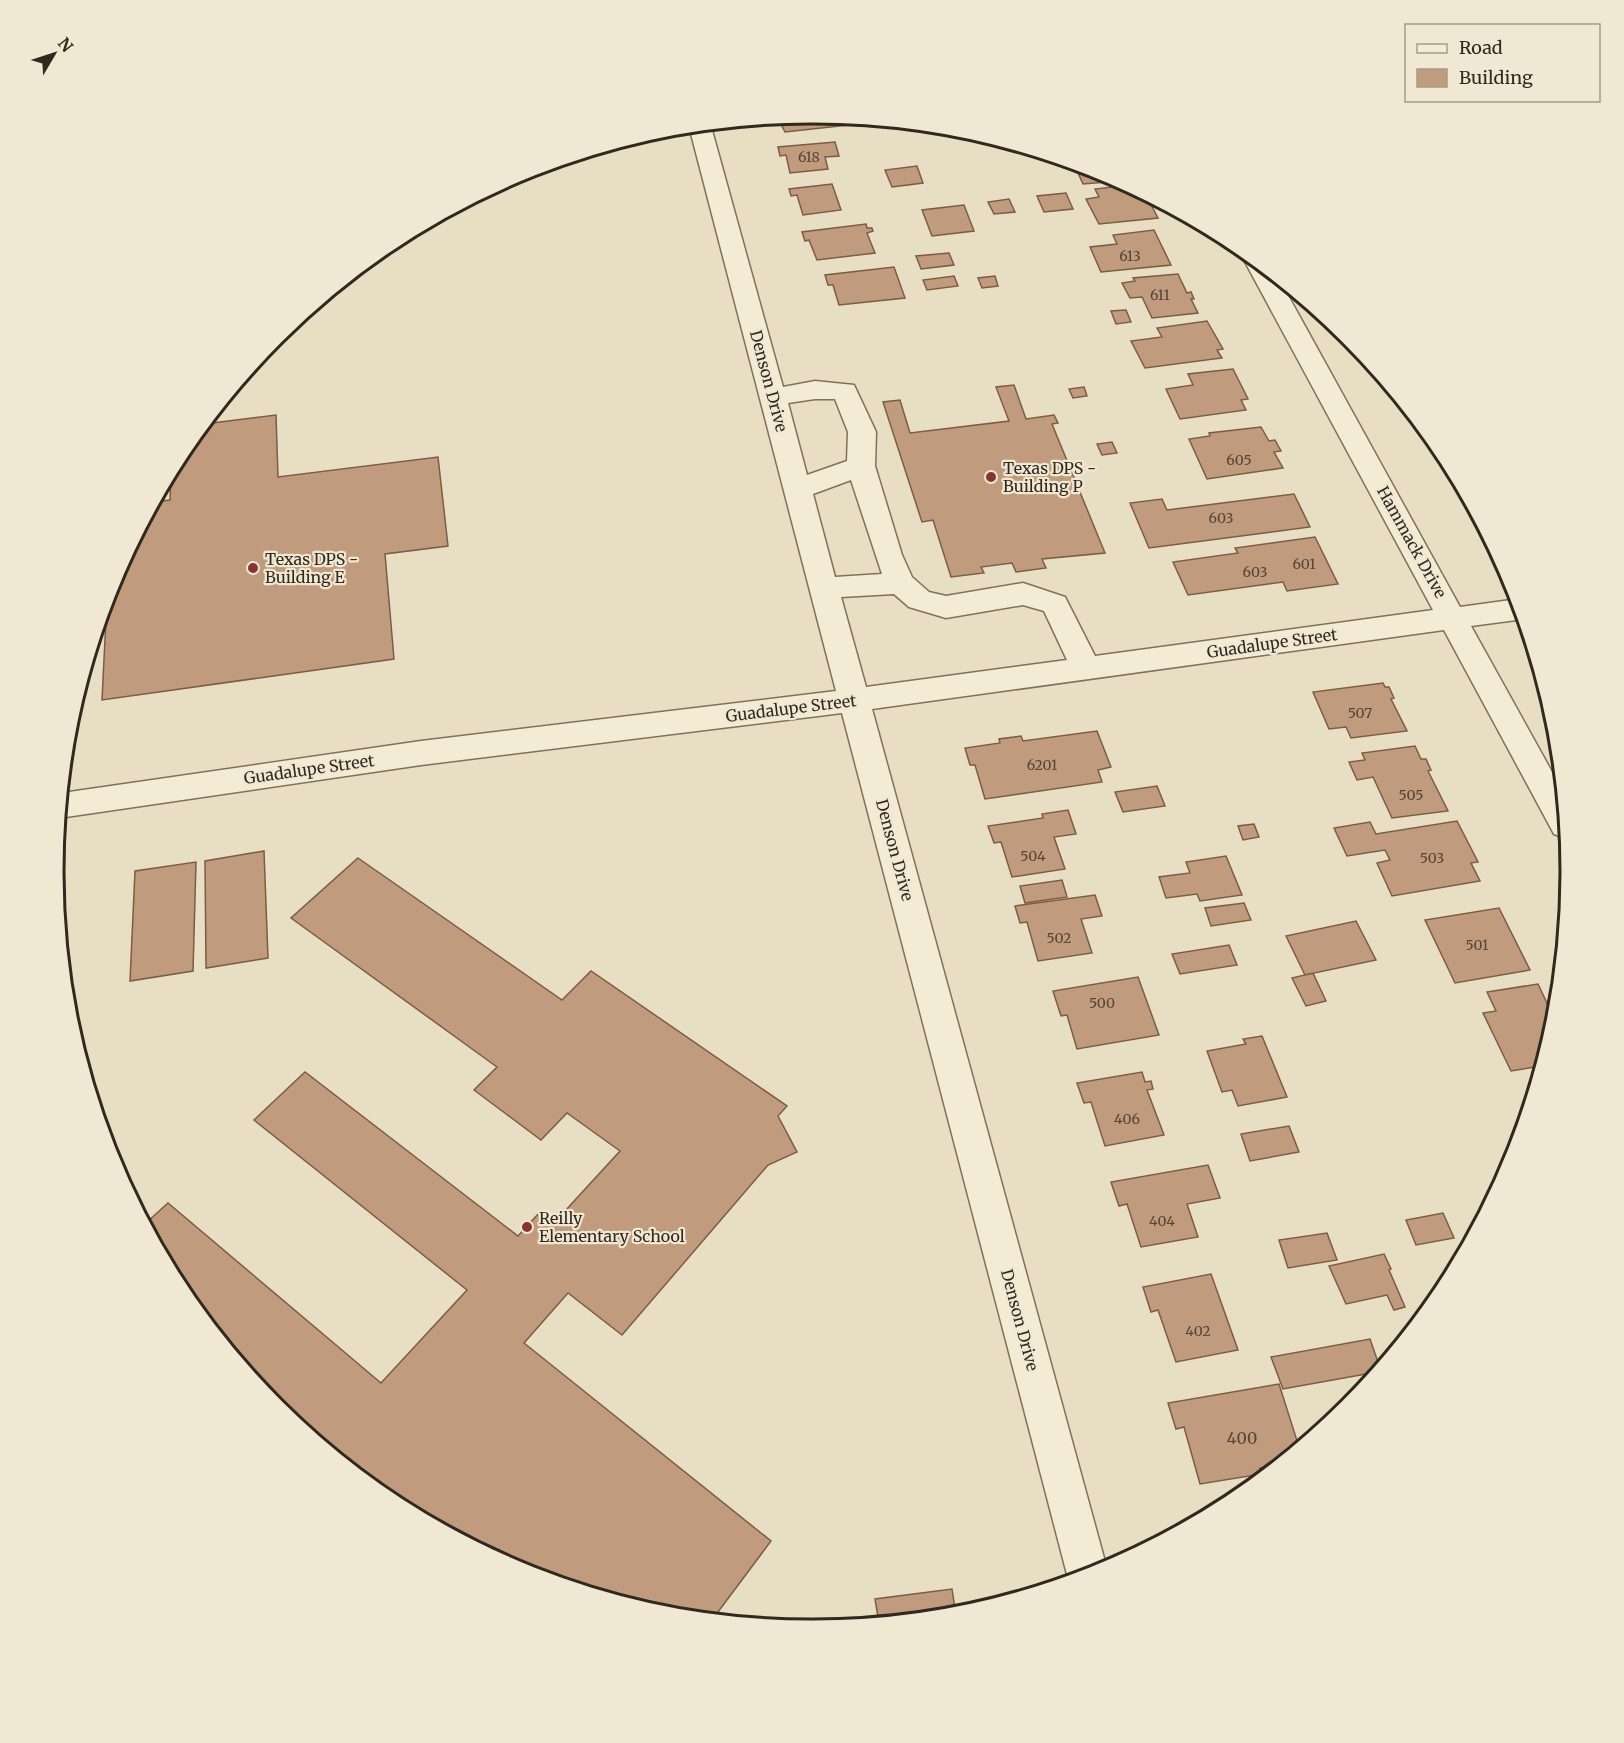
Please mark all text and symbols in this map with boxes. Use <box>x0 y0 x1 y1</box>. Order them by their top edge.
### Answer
north arrow <box>24 24 84 84</box>
legend <box>1405 24 1600 102</box>
text: N <box>54 33 78 56</box>
text: Road <box>1459 36 1503 59</box>
text: Building <box>1459 66 1533 89</box>
house number: 618 <box>798 148 820 166</box>
house number: 613 <box>1119 247 1141 265</box>
house number: 611 <box>1150 286 1170 304</box>
street label: Denson Drive <box>746 328 792 434</box>
house number: 605 <box>1226 451 1252 469</box>
place label: Texas DPS - Building P <box>1003 458 1096 496</box>
marker: Texas DPS - Building P <box>984 470 998 484</box>
street label: Hammack Drive <box>1373 482 1451 602</box>
house number: 603 <box>1209 509 1233 527</box>
place label: Texas DPS - Building E <box>265 549 358 587</box>
house number: 601 <box>1292 555 1316 573</box>
marker: Texas DPS - Building E <box>246 561 260 575</box>
house number: 603 <box>1243 563 1267 581</box>
street label: Guadalupe Street <box>1205 624 1339 662</box>
street label: Guadalupe Street <box>724 690 858 726</box>
house number: 507 <box>1348 704 1372 722</box>
street label: Guadalupe Street <box>242 750 376 788</box>
house number: 6201 <box>1027 756 1057 774</box>
house number: 505 <box>1399 786 1423 804</box>
street label: Denson Drive <box>872 797 918 903</box>
house number: 504 <box>1020 847 1046 865</box>
house number: 503 <box>1420 849 1444 867</box>
house number: 502 <box>1047 929 1071 947</box>
house number: 501 <box>1466 936 1488 954</box>
house number: 500 <box>1089 994 1115 1012</box>
house number: 406 <box>1114 1110 1140 1128</box>
place label: Reilly Elementary School <box>539 1208 685 1246</box>
house number: 404 <box>1149 1212 1175 1230</box>
marker: Reilly Elementary School <box>520 1220 534 1234</box>
street label: Denson Drive <box>997 1267 1043 1373</box>
house number: 402 <box>1185 1322 1211 1340</box>
house number: 400 <box>1227 1428 1257 1448</box>

